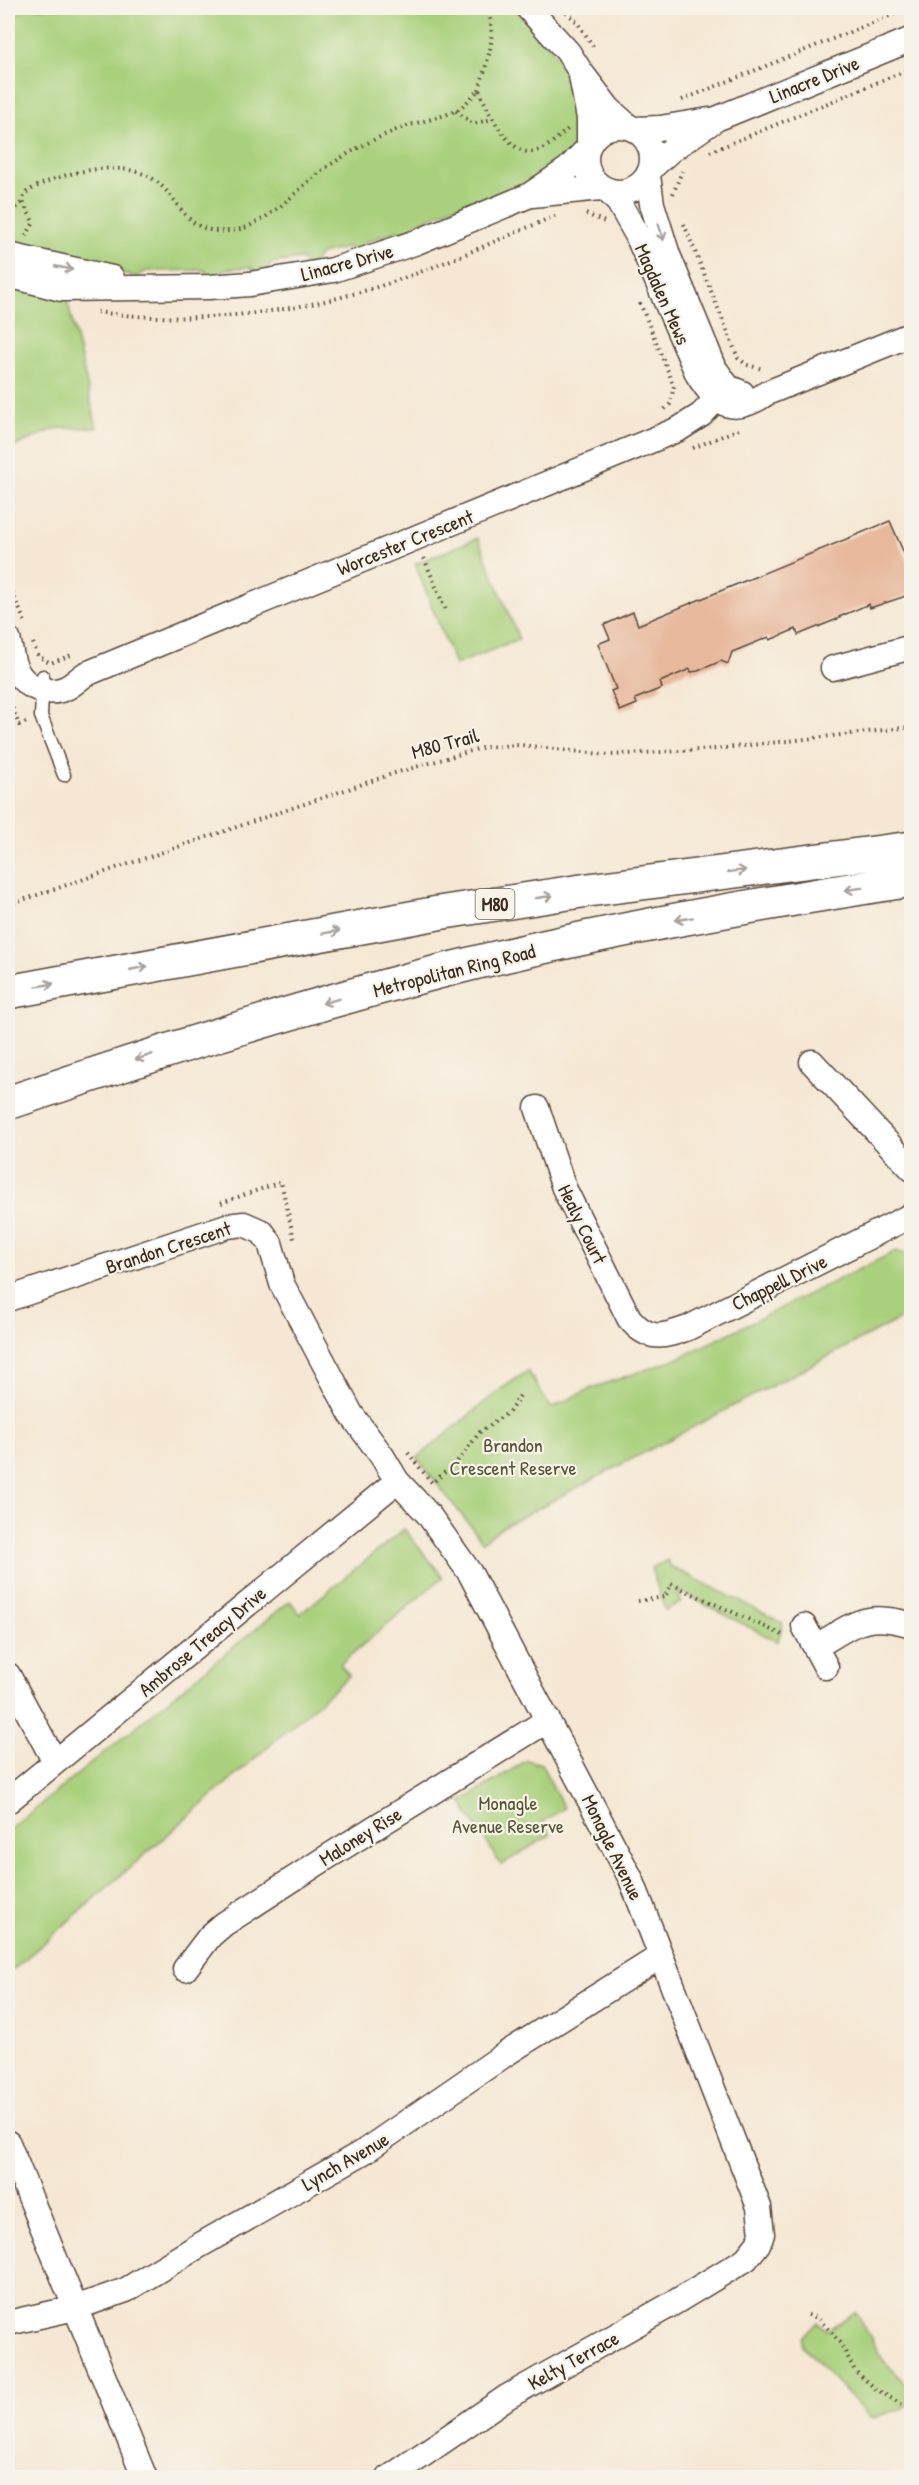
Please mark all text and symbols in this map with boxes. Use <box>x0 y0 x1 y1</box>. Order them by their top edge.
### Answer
street label: Linacre Drive <box>765 49 863 109</box>
one-way arrow <box>656 222 667 241</box>
street label: Linacre Drive <box>298 237 396 287</box>
street label: Magdalen Mews <box>629 239 697 349</box>
one-way arrow <box>54 263 74 274</box>
street label: Worcester Crescent <box>333 502 478 582</box>
street label: M80 Trail <box>408 721 482 765</box>
one-way arrow <box>727 865 747 876</box>
one-way arrow <box>844 884 864 895</box>
road number: M80 <box>476 889 514 919</box>
one-way arrow <box>534 891 554 902</box>
one-way arrow <box>675 914 695 925</box>
one-way arrow <box>321 926 340 937</box>
street label: Metropolitan Ring Road <box>370 937 538 1003</box>
one-way arrow <box>129 962 149 973</box>
one-way arrow <box>34 979 54 990</box>
one-way arrow <box>322 996 341 1008</box>
one-way arrow <box>135 1053 154 1064</box>
street label: Healy Court <box>552 1180 614 1269</box>
street label: Brandon Crescent <box>102 1214 235 1280</box>
street label: Chappell Drive <box>727 1247 831 1317</box>
park label: Brandon Crescent Reserve <box>450 1431 576 1481</box>
street label: Ambrose Treacy Drive <box>132 1580 272 1702</box>
park label: Monagle Avenue Reserve <box>452 1789 564 1839</box>
street label: Monagle Avenue <box>576 1790 650 1904</box>
street label: Maloney Rise <box>314 1800 406 1872</box>
street label: Lynch Avenue <box>296 2125 394 2197</box>
street label: Kelty Terrace <box>523 2324 623 2396</box>

